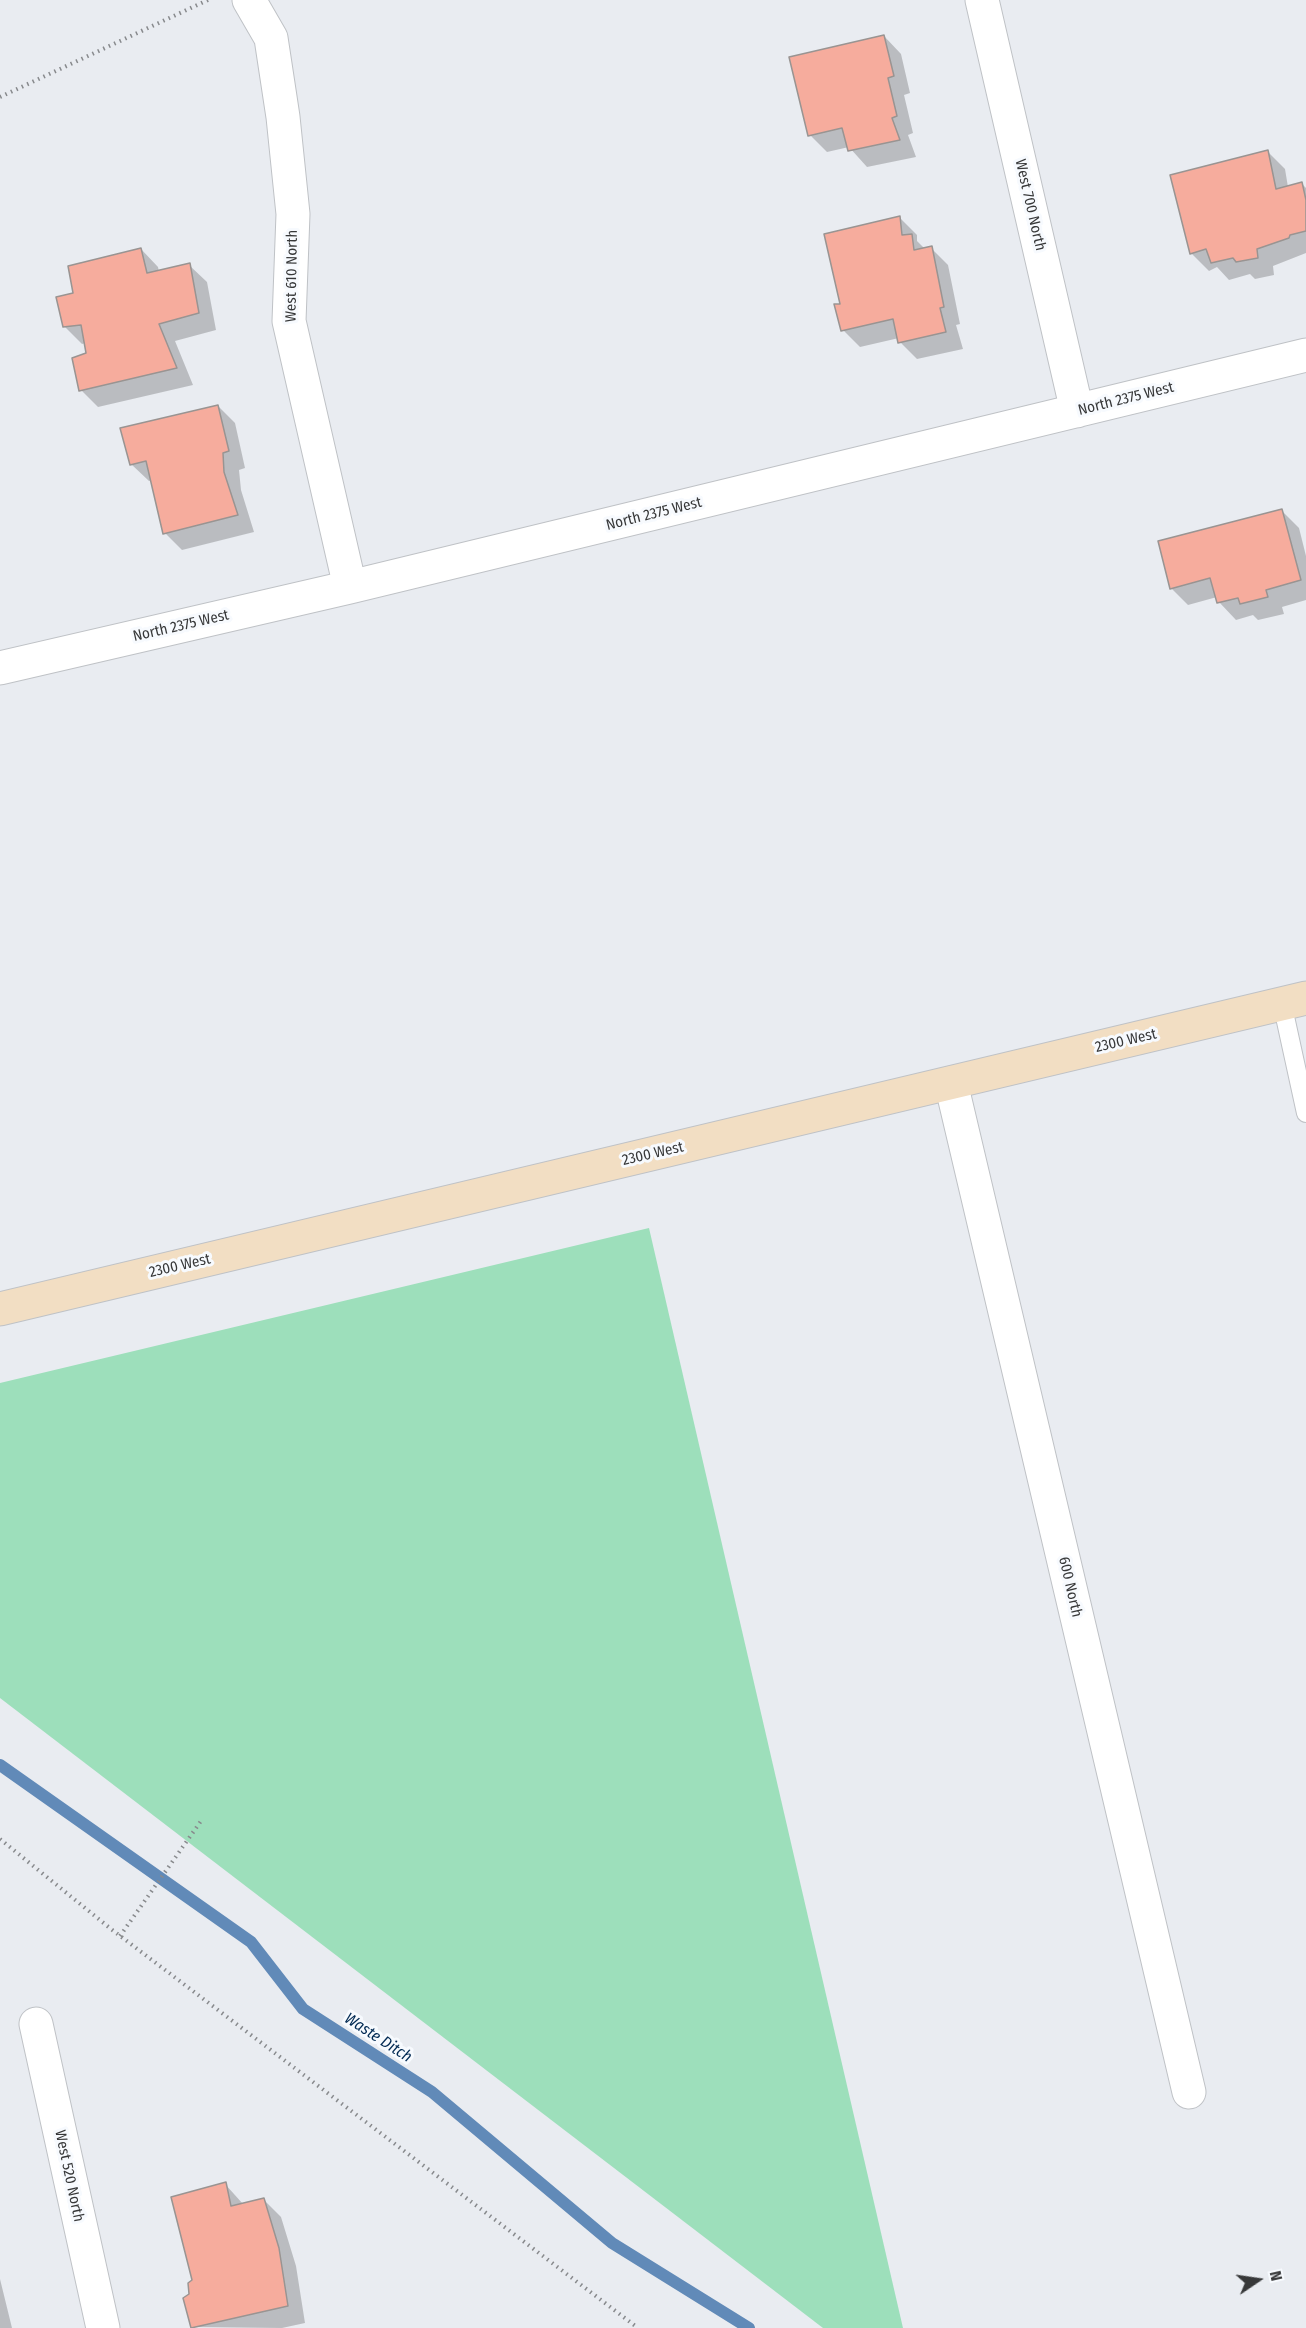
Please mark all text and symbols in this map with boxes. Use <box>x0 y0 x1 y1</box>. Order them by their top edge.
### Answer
street label: West 700 North <box>1011 157 1049 253</box>
street label: West 610 North <box>282 230 302 322</box>
street label: North 2375 West <box>1076 378 1176 420</box>
street label: North 2375 West <box>604 493 704 535</box>
street label: North 2375 West <box>131 606 231 646</box>
street label: 2300 West <box>1094 1025 1158 1057</box>
street label: 2300 West <box>621 1138 685 1170</box>
street label: 2300 West <box>148 1250 212 1282</box>
street label: 600 North <box>1054 1555 1086 1619</box>
water label: Waste Ditch <box>341 2009 415 2067</box>
street label: West 520 North <box>51 2129 87 2223</box>
north arrow <box>1228 2250 1288 2310</box>
text: N <box>1266 2269 1286 2283</box>

